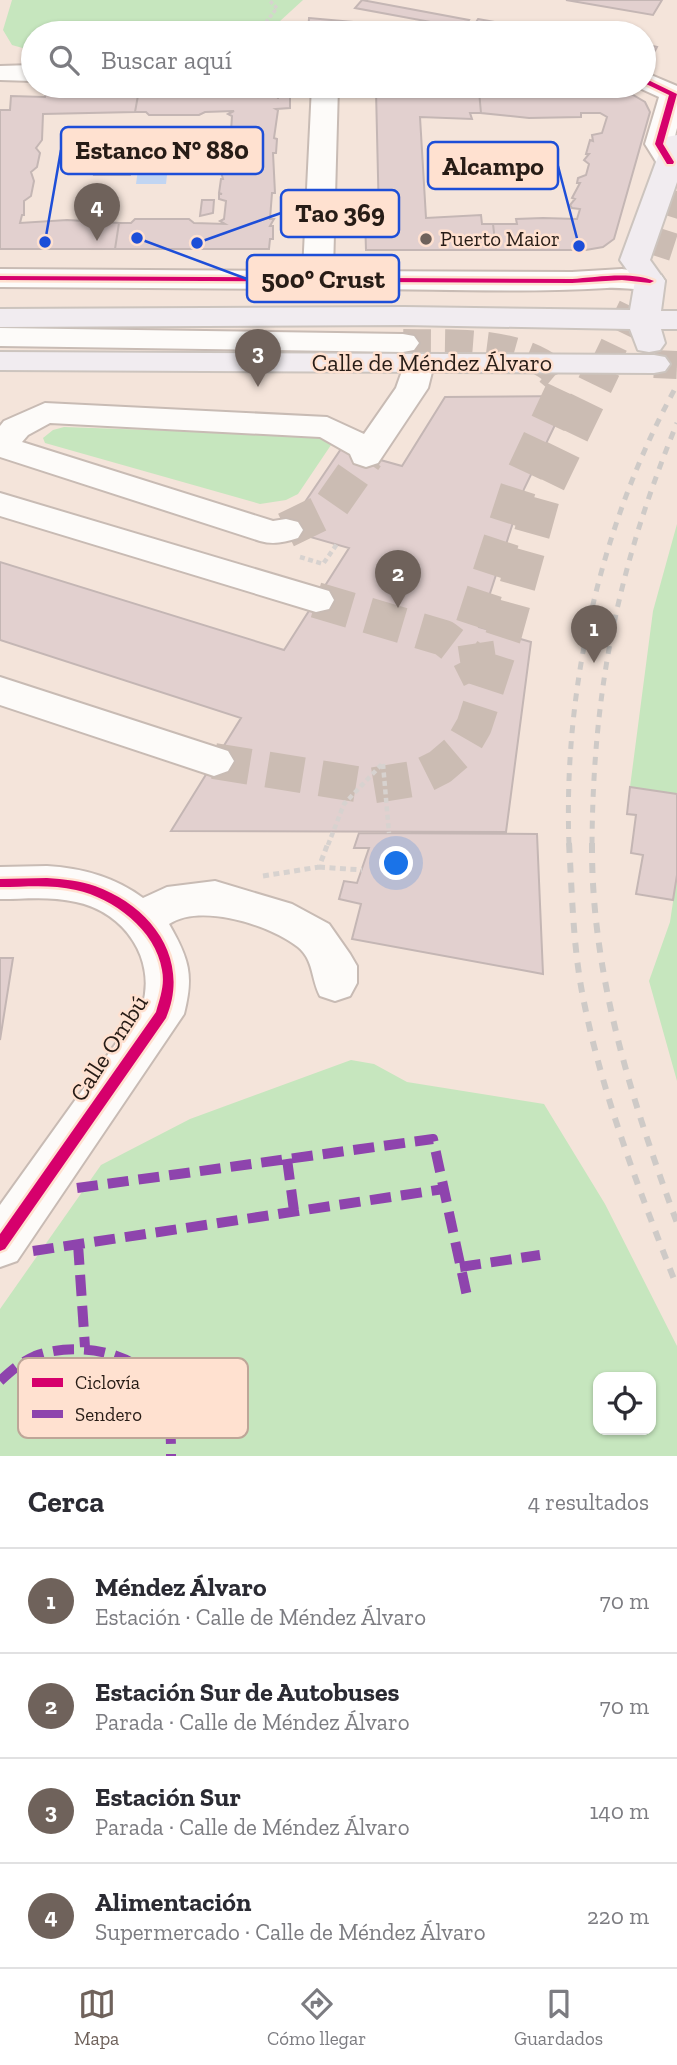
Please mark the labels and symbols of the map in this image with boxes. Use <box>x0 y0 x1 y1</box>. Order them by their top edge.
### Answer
callout: Estanco N° 880 <box>61 127 263 174</box>
text: Estanco N° 880 <box>75 134 249 166</box>
callout: Alcampo <box>428 142 558 189</box>
text: Alcampo <box>442 150 544 182</box>
pin: 4 <box>74 183 120 241</box>
callout: Tao 369 <box>281 190 399 237</box>
text: Tao 369 <box>295 197 385 229</box>
place label: Puerto Maior <box>440 226 560 251</box>
marker: Puerto Maior <box>418 231 434 247</box>
callout: 500° Crust <box>247 255 399 302</box>
text: 500° Crust <box>261 263 385 295</box>
pin: 3 <box>235 329 281 387</box>
street label: Calle de Méndez Álvaro <box>312 348 552 377</box>
pin: 2 <box>375 550 421 608</box>
pin: 1 <box>571 605 617 663</box>
your location <box>379 846 413 880</box>
street label: Calle Ombú <box>63 989 154 1106</box>
legend <box>18 1358 248 1438</box>
text: Ciclovía <box>75 1371 140 1394</box>
text: Sendero <box>75 1403 142 1426</box>

